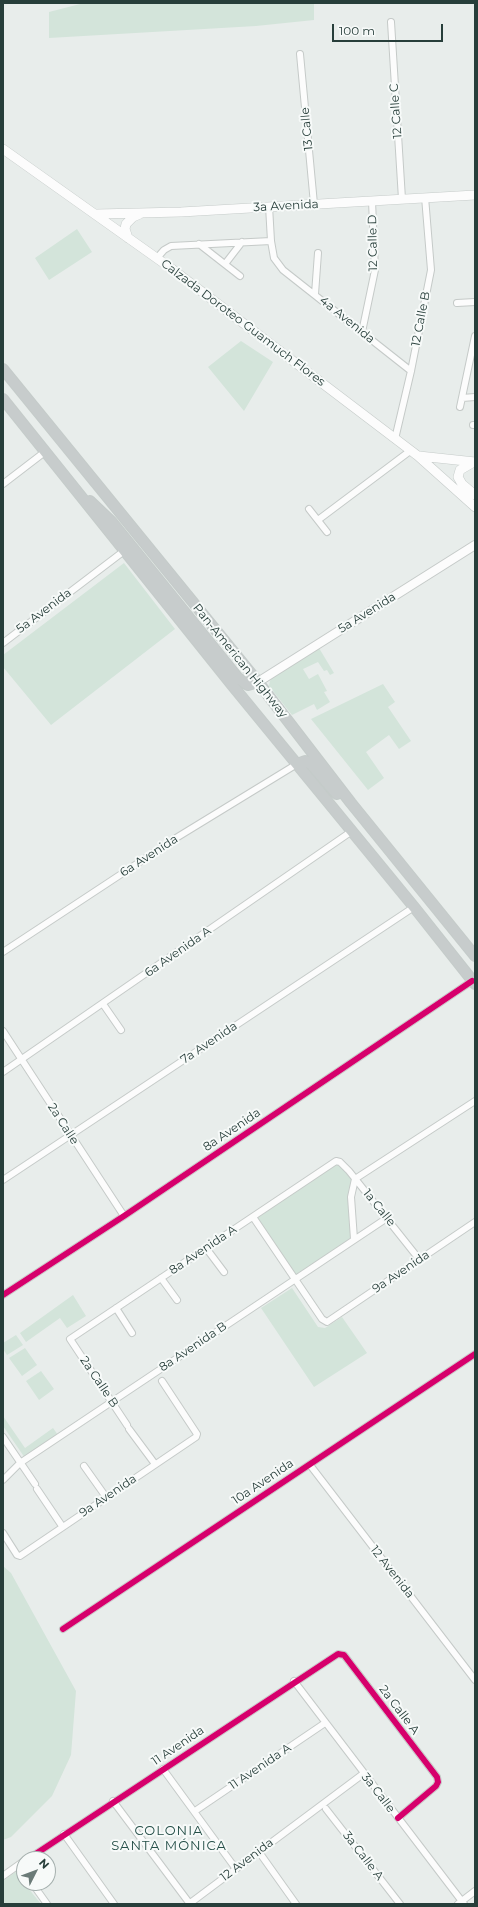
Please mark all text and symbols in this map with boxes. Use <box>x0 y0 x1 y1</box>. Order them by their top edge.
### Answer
scale bar <box>334 16 445 42</box>
text: 100 m <box>339 23 375 38</box>
street label: 12 Calle C <box>387 83 405 139</box>
street label: 13 Calle <box>298 107 316 151</box>
street label: 3a Avenida <box>253 197 319 215</box>
street label: 12 Calle D <box>365 215 381 271</box>
street label: Calzada Doroteo Guamuch Flores <box>158 257 328 389</box>
street label: 12 Calle B <box>409 290 433 348</box>
street label: 4a Avenida <box>316 293 378 347</box>
street label: 5a Avenida <box>14 586 74 636</box>
street label: 5a Avenida <box>335 590 399 636</box>
street label: Pan-American Highway <box>190 601 290 721</box>
street label: 6a Avenida <box>117 832 181 880</box>
street label: 6a Avenida A <box>142 924 214 980</box>
street label: 7a Avenida <box>178 1019 240 1067</box>
street label: 2a Calle <box>44 1101 82 1147</box>
street label: 8a Avenida <box>200 1105 264 1155</box>
street label: 1a Calle <box>360 1186 398 1230</box>
street label: 8a Avenida A <box>167 1222 239 1278</box>
street label: 9a Avenida <box>370 1248 432 1296</box>
street label: 8a Avenida B <box>156 1319 230 1375</box>
street label: 2a Calle B <box>77 1354 121 1410</box>
street label: 10a Avenida <box>230 1456 296 1508</box>
street label: 9a Avenida <box>77 1472 139 1520</box>
street label: 12 Avenida <box>367 1543 417 1601</box>
street label: 2a Calle A <box>376 1683 422 1737</box>
street label: 11 Avenida <box>149 1723 207 1769</box>
street label: 11 Avenida A <box>226 1741 294 1793</box>
street label: 3a Calle <box>358 1770 398 1816</box>
district label: COLONIA SANTA MÓNICA <box>111 1823 227 1854</box>
street label: 3a Calle A <box>339 1829 387 1883</box>
street label: 12 Avenida <box>218 1835 276 1885</box>
north arrow <box>16 1851 56 1891</box>
text: N <box>36 1856 52 1872</box>

